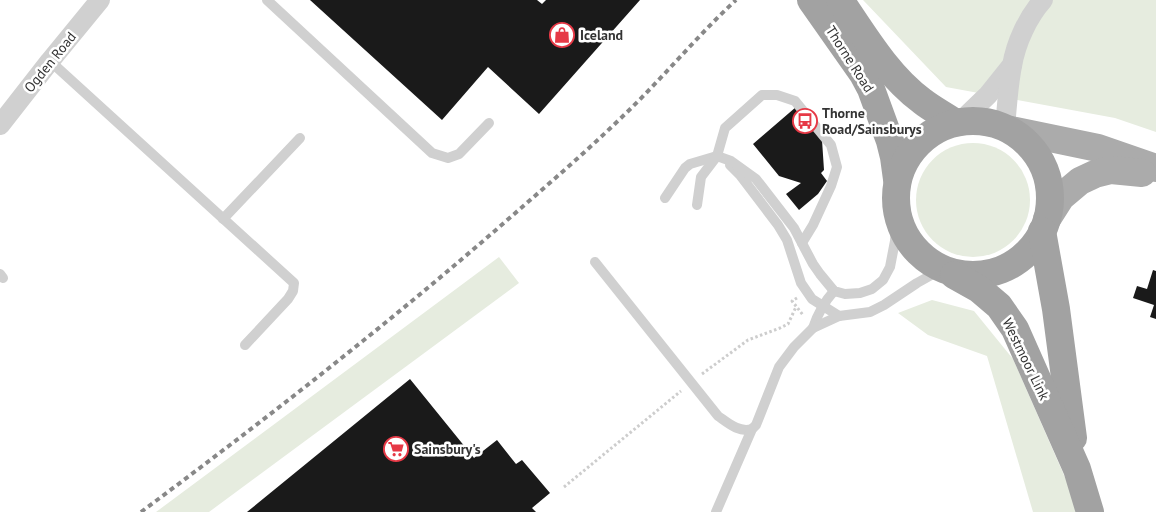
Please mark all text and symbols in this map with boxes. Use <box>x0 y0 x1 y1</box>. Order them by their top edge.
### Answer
shop icon: Iceland <box>549 22 575 48</box>
street label: Thorne Road <box>822 22 878 96</box>
place label: Iceland <box>580 26 623 44</box>
street label: Ogden Road <box>20 28 80 96</box>
place label: Thorne Road/Sainsburys <box>822 104 922 138</box>
bus stop icon: Thorne Road/Sainsburys <box>792 108 818 134</box>
street label: Westmoor Link <box>998 315 1054 403</box>
supermarket icon: Sainsbury's <box>383 436 409 462</box>
place label: Sainsbury's <box>414 440 481 458</box>

